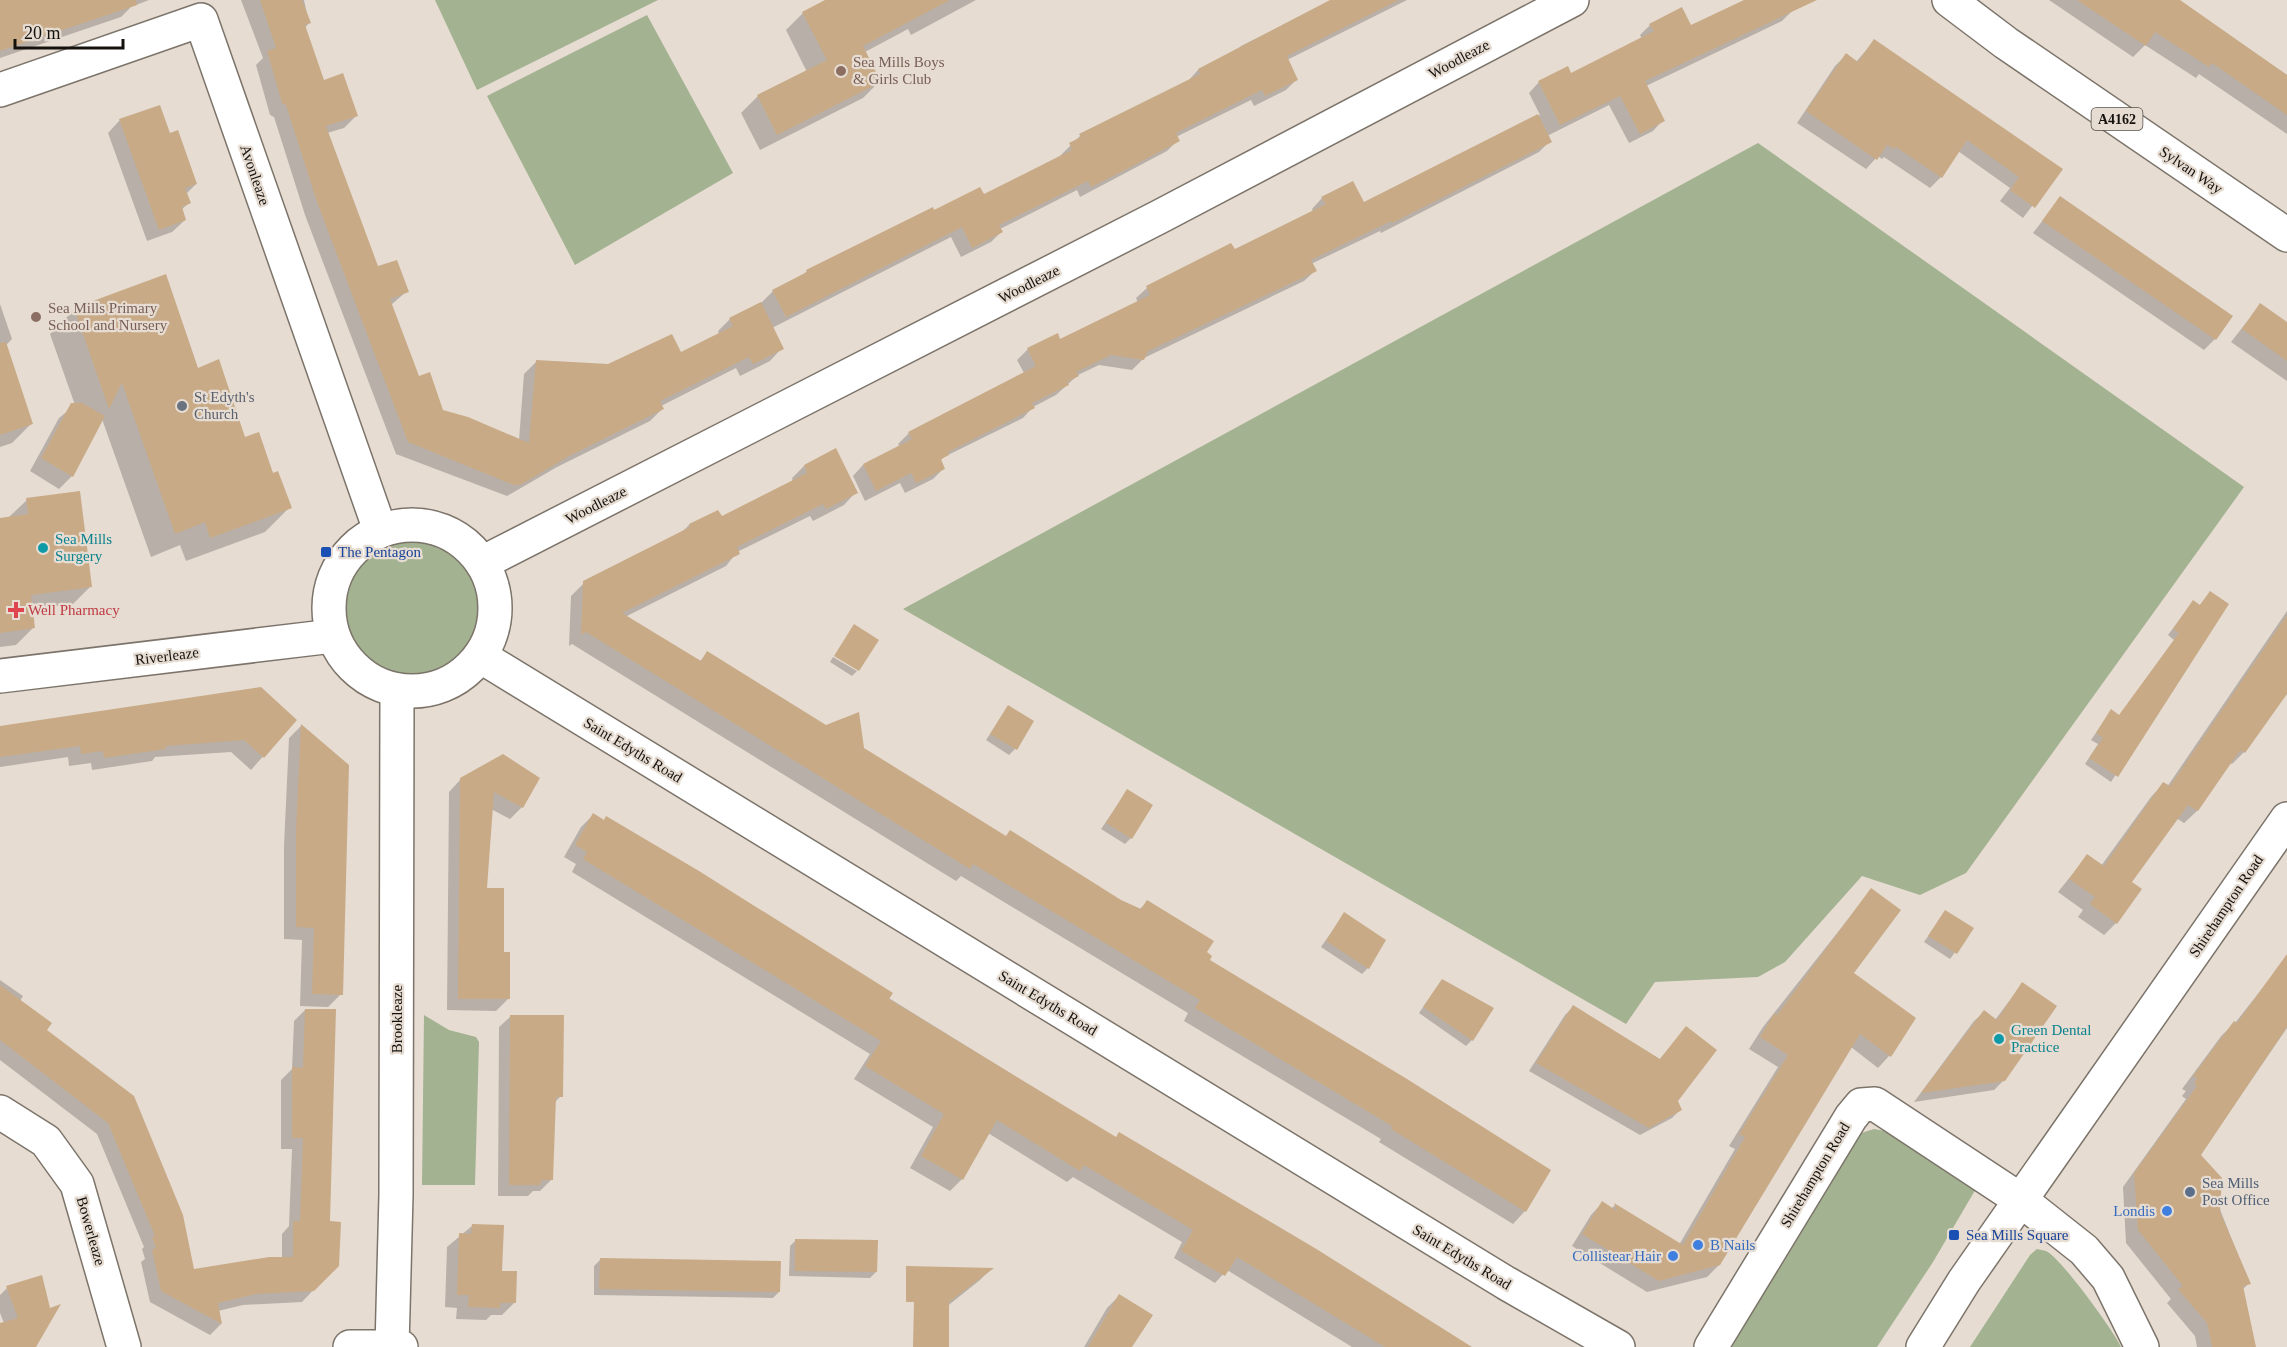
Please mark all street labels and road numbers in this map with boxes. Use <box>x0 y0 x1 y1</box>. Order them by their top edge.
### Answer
street label: Woodleaze <box>1426 36 1492 82</box>
road number: A4162 <box>2092 108 2142 130</box>
street label: Avonleaze <box>237 143 273 208</box>
street label: Sylvan Way <box>2157 143 2226 197</box>
street label: Woodleaze <box>996 262 1062 306</box>
street label: Woodleaze <box>563 483 629 527</box>
street label: Riverleaze <box>134 644 200 668</box>
street label: Saint Edyths Road <box>581 714 685 786</box>
street label: Shirehampton Road <box>2186 852 2266 960</box>
street label: Saint Edyths Road <box>996 967 1100 1039</box>
street label: Brookleaze <box>389 985 405 1053</box>
street label: Shirehampton Road <box>1777 1119 1853 1230</box>
street label: Bowerleaze <box>74 1195 109 1268</box>
street label: Saint Edyths Road <box>1410 1221 1514 1293</box>

